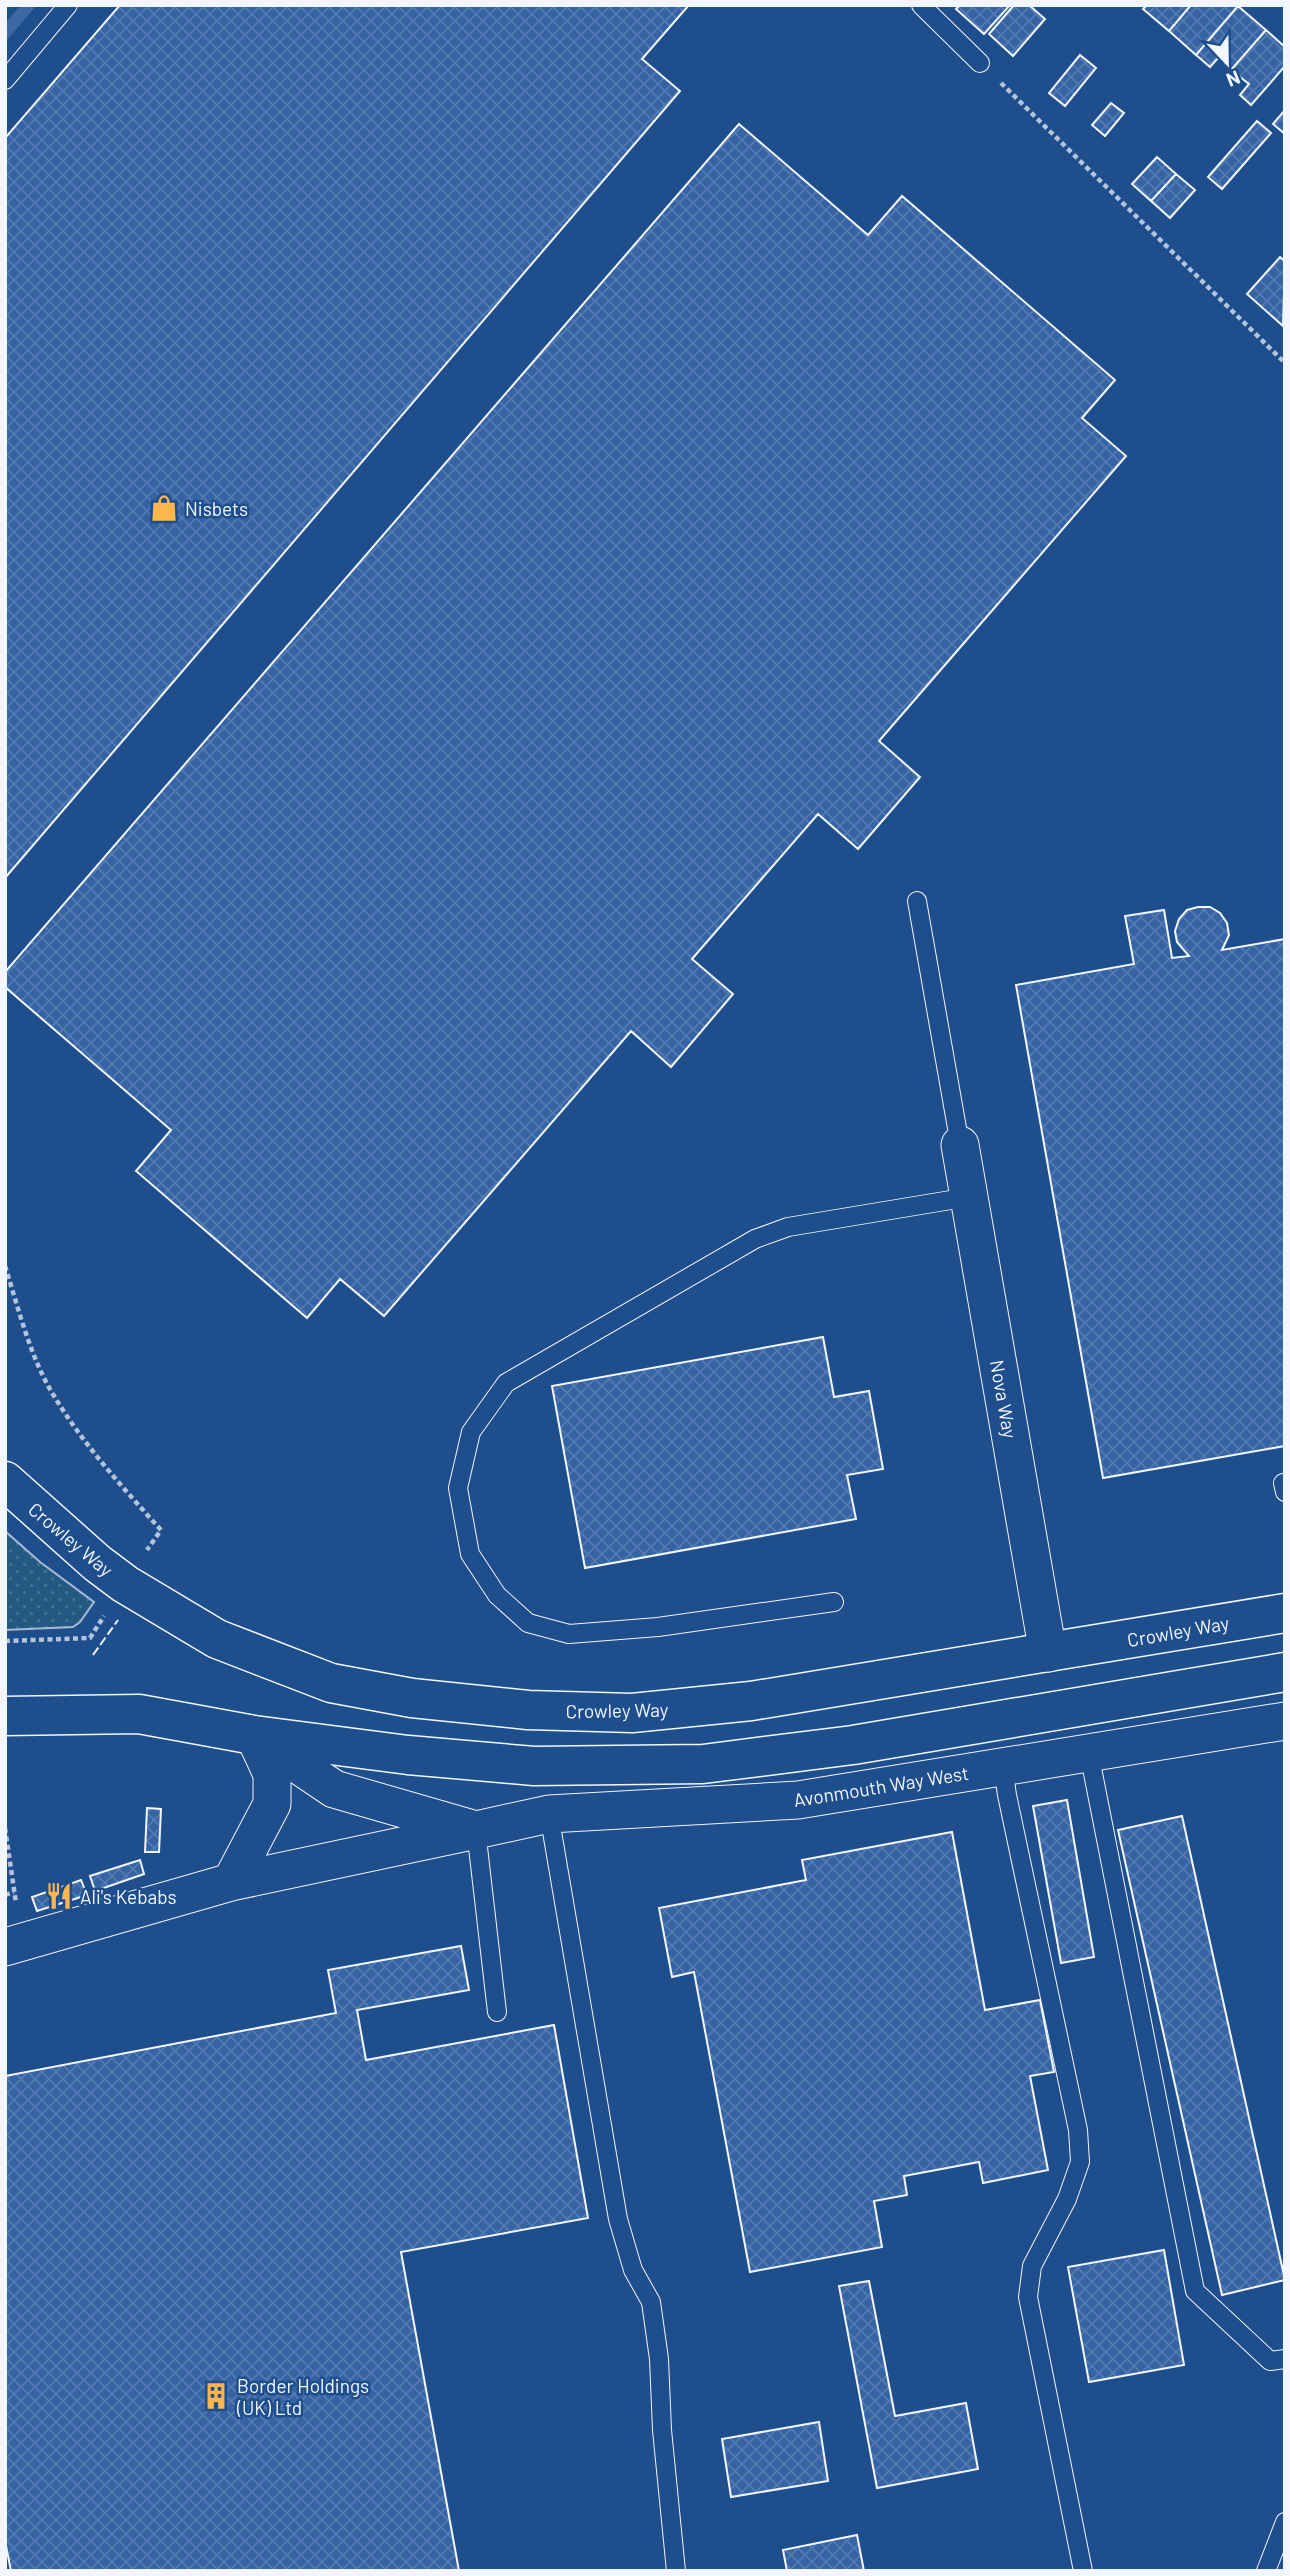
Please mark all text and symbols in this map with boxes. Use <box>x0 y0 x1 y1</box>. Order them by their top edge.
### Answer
north arrow <box>1192 28 1262 98</box>
text: N <box>1223 66 1244 92</box>
shop icon: Nisbets <box>149 493 179 523</box>
place label: Nisbets <box>185 497 248 520</box>
street label: Nova Way <box>986 1358 1022 1440</box>
street label: Crowley Way <box>24 1497 118 1581</box>
street label: Crowley Way <box>1125 1611 1231 1651</box>
street label: Crowley Way <box>565 1698 669 1722</box>
street label: Avonmouth Way West <box>792 1761 970 1811</box>
restaurant icon: Ali's Kebabs <box>44 1881 74 1911</box>
place label: Ali's Kebabs <box>80 1885 177 1908</box>
place label: Border Holdings (UK) Ltd <box>236 2374 369 2419</box>
building icon: Border Holdings (UK) Ltd <box>201 2381 231 2411</box>

